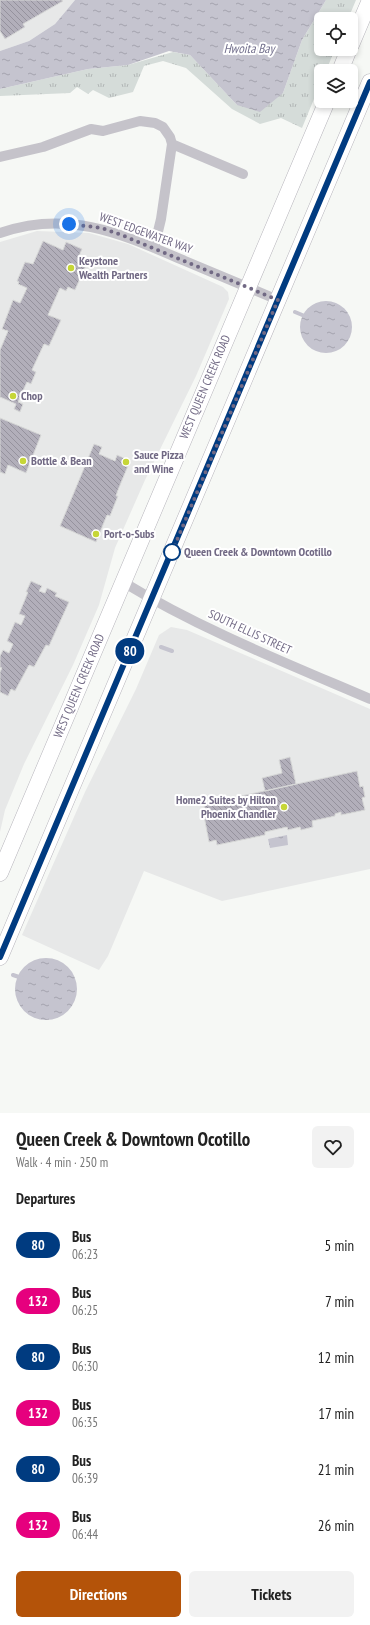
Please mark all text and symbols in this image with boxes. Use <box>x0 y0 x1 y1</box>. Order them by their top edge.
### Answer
map controls <box>314 12 358 108</box>
button: locate <box>314 12 358 56</box>
water label: Hwoita Bay <box>224 40 276 57</box>
button: layers <box>314 64 358 108</box>
street label: WEST EDGEWATER WAY <box>98 209 195 257</box>
your location <box>59 214 79 234</box>
place label: Keystone Wealth Partners <box>78 253 147 282</box>
marker: Keystone Wealth Partners <box>66 263 76 273</box>
street label: WEST QUEEN CREEK ROAD <box>176 333 233 441</box>
place label: Chop <box>21 388 43 403</box>
marker: Chop <box>8 391 18 401</box>
place label: Sauce Pizza and Wine <box>134 447 184 476</box>
place label: Bottle & Bean <box>31 453 92 468</box>
marker: Bottle & Bean <box>18 456 28 466</box>
marker: Sauce Pizza and Wine <box>121 457 131 467</box>
place label: Port-o-Subs <box>104 526 155 541</box>
marker: Port-o-Subs <box>91 529 101 539</box>
marker: Queen Creek & Downtown Ocotillo <box>163 543 181 561</box>
place label: Queen Creek & Downtown Ocotillo <box>184 544 333 559</box>
street label: SOUTH ELLIS STREET <box>206 606 295 658</box>
street label: WEST QUEEN CREEK ROAD <box>50 632 107 740</box>
line badge: 80 <box>112 638 148 664</box>
text: 80 <box>123 642 137 660</box>
place label: Home2 Suites by Hilton Phoenix Chandler <box>176 792 276 821</box>
marker: Home2 Suites by Hilton Phoenix Chandler <box>279 802 289 812</box>
button: heart <box>312 1126 354 1168</box>
text: Queen Creek & Downtown Ocotillo <box>16 1127 250 1151</box>
text: Walk · 4 min · 250 m <box>16 1154 108 1171</box>
text: Departures <box>16 1189 75 1208</box>
text: Bus <box>72 1227 91 1246</box>
text: 80 <box>31 1236 45 1254</box>
text: 5 min <box>324 1236 354 1255</box>
text: 06:23 <box>72 1246 98 1263</box>
text: Bus <box>72 1283 91 1302</box>
text: 132 <box>28 1292 48 1310</box>
text: 7 min <box>325 1292 354 1311</box>
text: 06:25 <box>72 1302 98 1319</box>
text: Bus <box>72 1339 91 1358</box>
text: 80 <box>31 1348 45 1366</box>
text: 12 min <box>318 1348 354 1367</box>
text: 06:30 <box>72 1358 98 1375</box>
text: Bus <box>72 1395 91 1414</box>
text: 132 <box>28 1404 48 1422</box>
text: 17 min <box>318 1404 354 1423</box>
text: 06:35 <box>72 1414 98 1431</box>
text: Bus <box>72 1451 91 1470</box>
text: 80 <box>31 1460 45 1478</box>
text: 21 min <box>318 1460 354 1479</box>
text: 06:39 <box>72 1470 98 1487</box>
text: Bus <box>72 1507 91 1526</box>
text: 132 <box>28 1516 48 1534</box>
text: 26 min <box>318 1516 354 1535</box>
text: 06:44 <box>72 1526 98 1543</box>
button: Directions <box>16 1571 181 1617</box>
button: Tickets <box>189 1571 354 1617</box>

